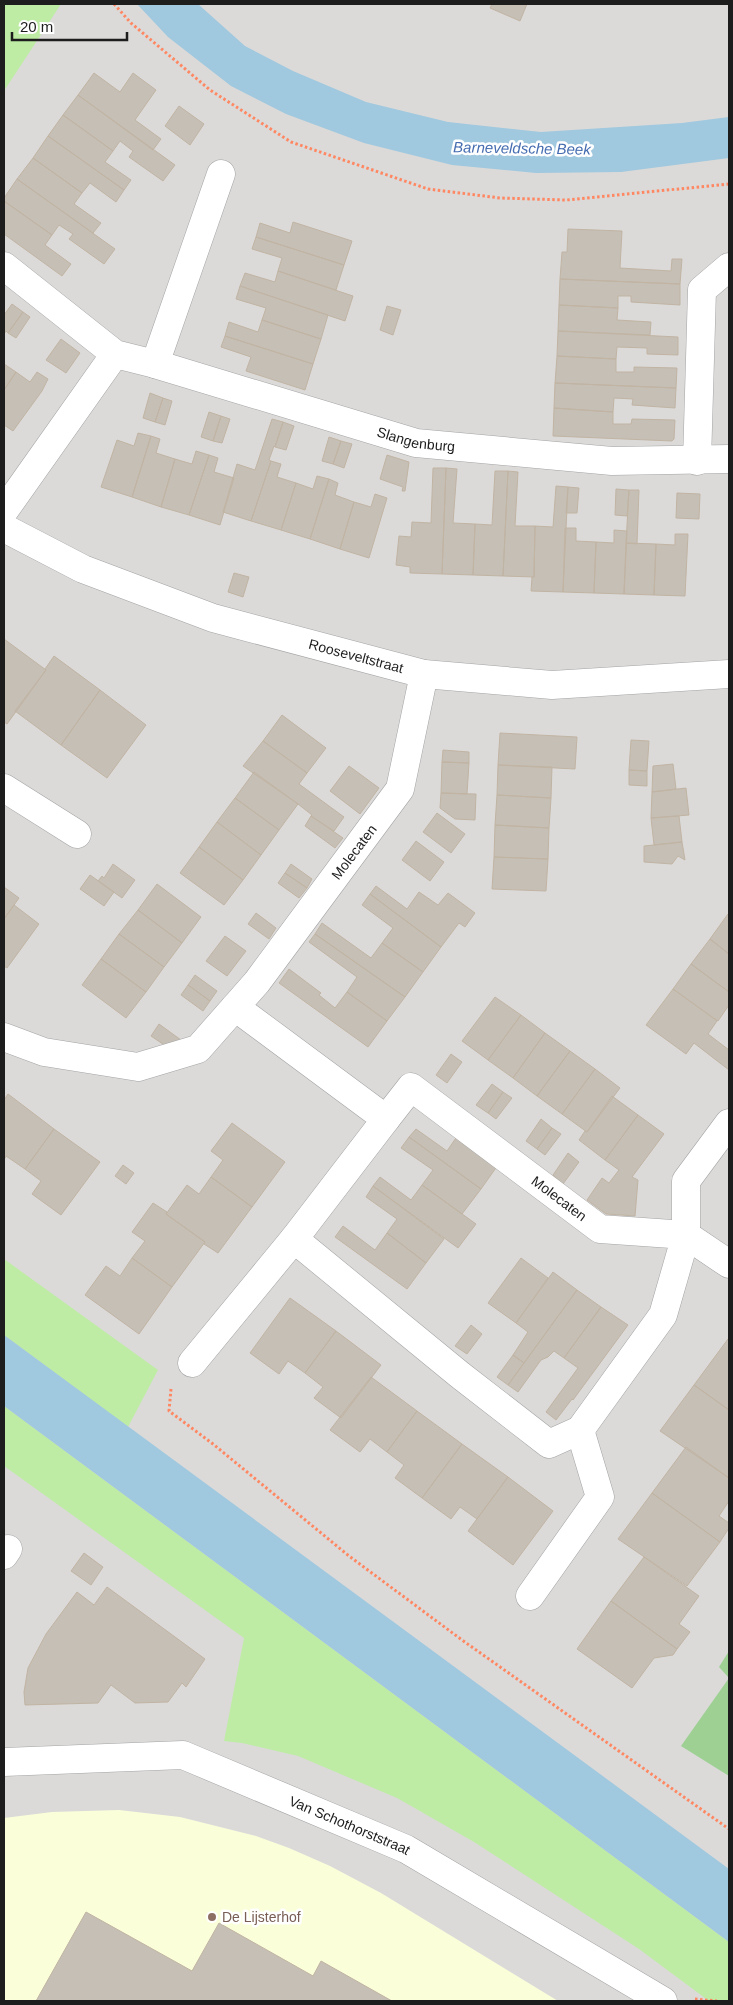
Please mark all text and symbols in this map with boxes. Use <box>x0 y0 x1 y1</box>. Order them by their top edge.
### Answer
scale bar <box>12 10 128 42</box>
text: 20 m <box>20 18 53 35</box>
water label: Barneveldsche Beek <box>453 138 592 158</box>
street label: Slangenburg <box>375 424 456 455</box>
street label: Rooseveltstraat <box>307 636 405 676</box>
street label: Molecaten <box>328 821 380 883</box>
street label: Molecaten <box>529 1173 590 1224</box>
street label: Van Schothorststraat <box>287 1793 413 1858</box>
place label: De Lijsterhof <box>222 1909 301 1925</box>
marker: De Lijsterhof <box>206 1911 218 1923</box>

